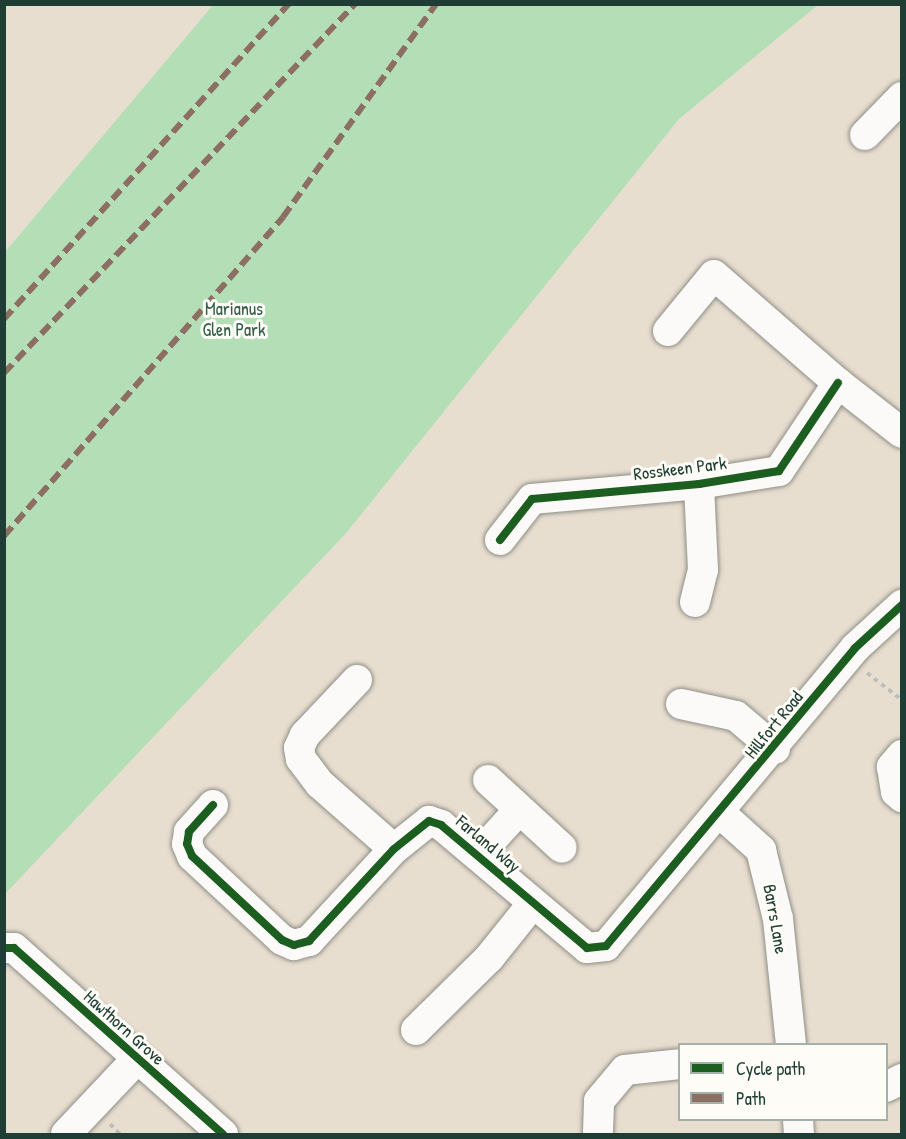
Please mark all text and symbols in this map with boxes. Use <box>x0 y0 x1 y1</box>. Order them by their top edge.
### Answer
park label: Marianus Glen Park <box>203 299 265 342</box>
street label: Rosskeen Park <box>632 453 728 485</box>
street label: Hillfort Road <box>740 687 808 763</box>
street label: Farland Way <box>451 811 525 877</box>
street label: Barrs Lane <box>758 883 792 955</box>
street label: Hawthorn Grove <box>79 986 169 1070</box>
legend <box>678 1043 888 1121</box>
text: Cycle path <box>736 1056 805 1081</box>
text: Path <box>736 1086 765 1111</box>

